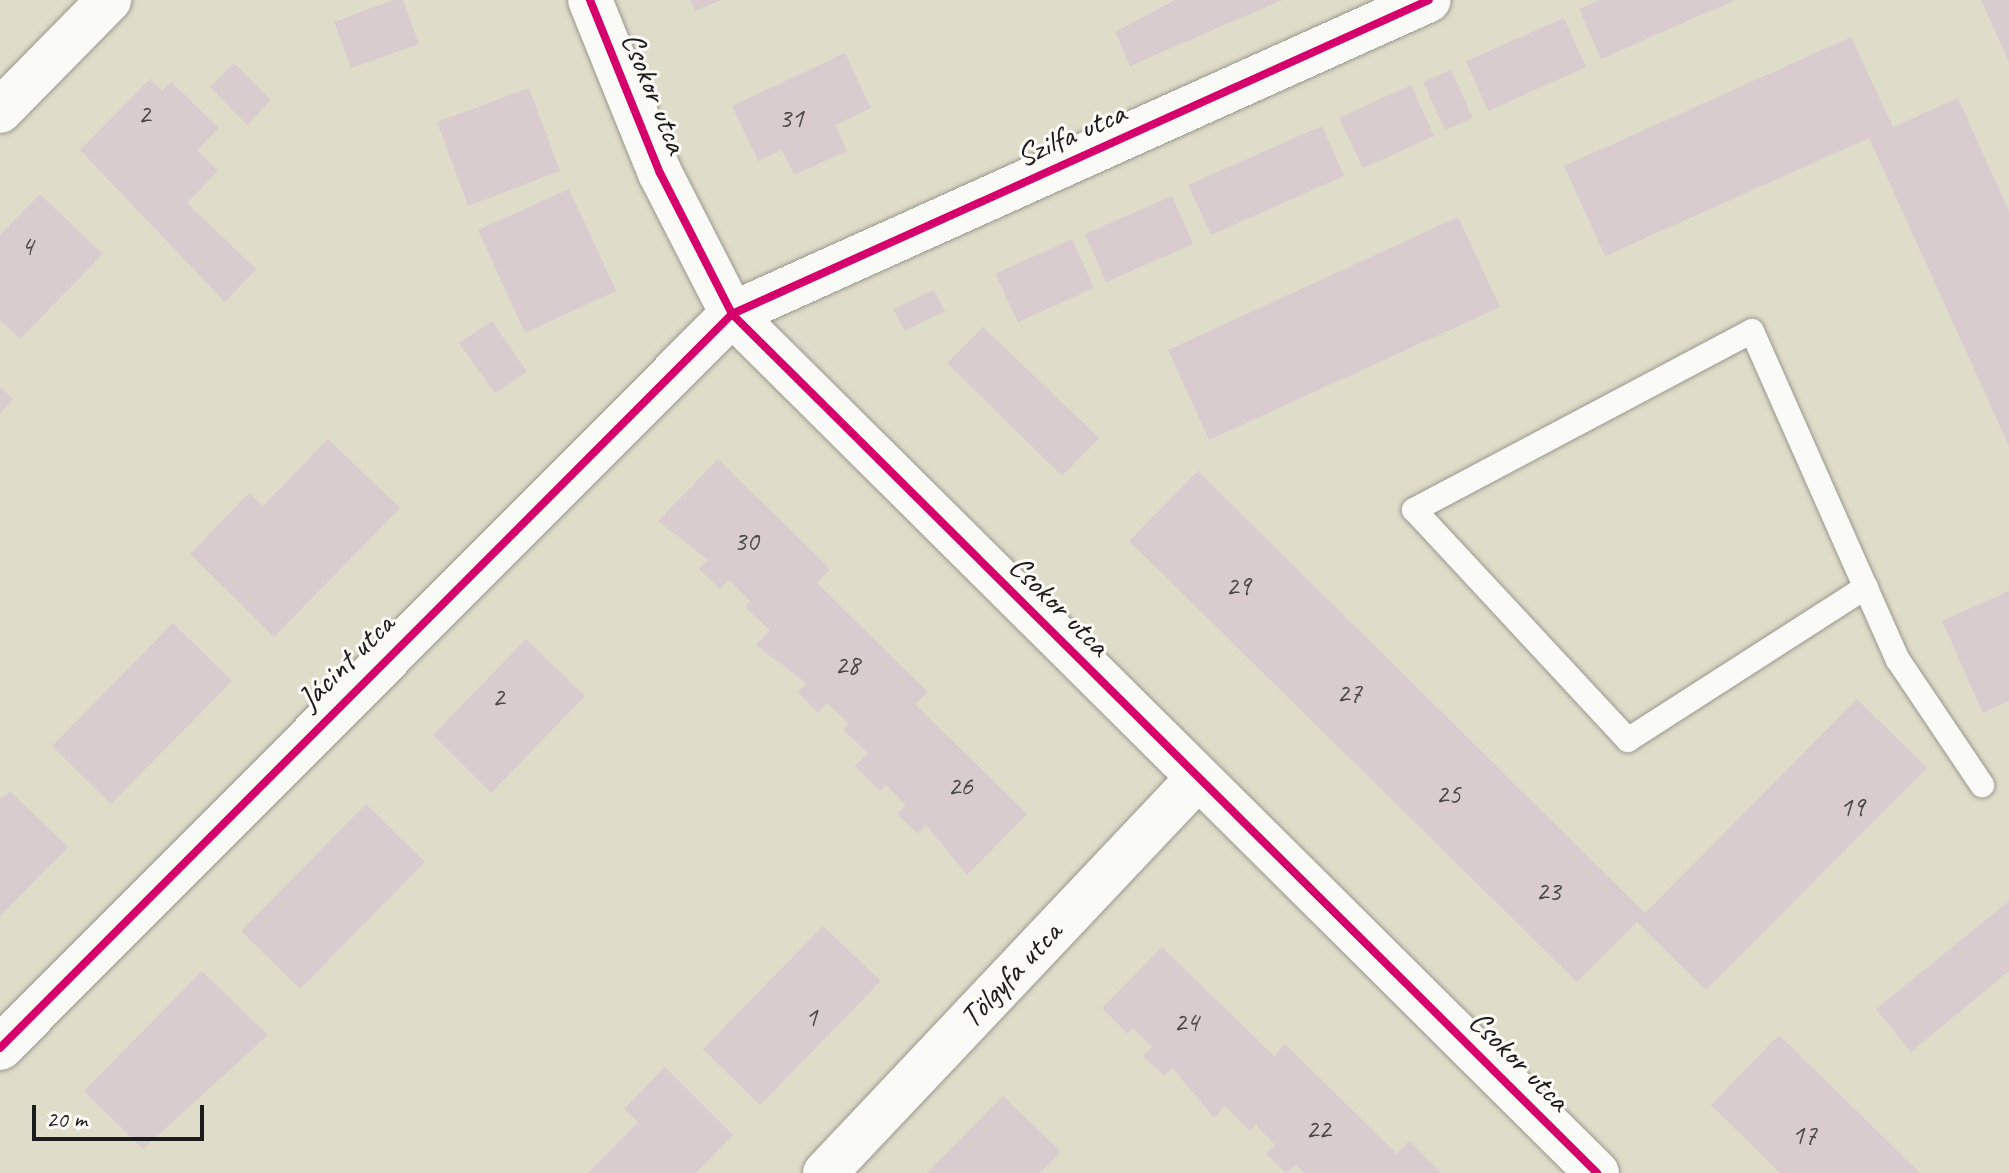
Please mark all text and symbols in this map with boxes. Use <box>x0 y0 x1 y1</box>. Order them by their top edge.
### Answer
street label: Csokor utca <box>613 28 695 158</box>
street label: Szilfa utca <box>1011 94 1131 176</box>
house number: 2 <box>138 97 150 131</box>
house number: 31 <box>778 101 804 135</box>
house number: 4 <box>21 229 33 263</box>
house number: 30 <box>733 524 759 558</box>
street label: Csokor utca <box>1001 548 1117 664</box>
house number: 29 <box>1225 569 1251 603</box>
street label: Jácint utca <box>290 606 402 718</box>
house number: 28 <box>834 648 860 682</box>
house number: 27 <box>1336 676 1362 710</box>
house number: 2 <box>492 680 504 714</box>
house number: 26 <box>947 769 973 803</box>
house number: 25 <box>1435 777 1461 811</box>
house number: 19 <box>1839 790 1865 824</box>
house number: 23 <box>1535 874 1561 908</box>
street label: Tölgyfa utca <box>952 914 1070 1036</box>
house number: 1 <box>805 1000 817 1034</box>
street label: Csokor utca <box>1461 1003 1577 1119</box>
house number: 24 <box>1173 1005 1199 1039</box>
scale bar <box>36 1089 208 1139</box>
text: 20 m <box>46 1104 87 1134</box>
house number: 22 <box>1305 1112 1331 1146</box>
house number: 17 <box>1791 1118 1817 1152</box>

